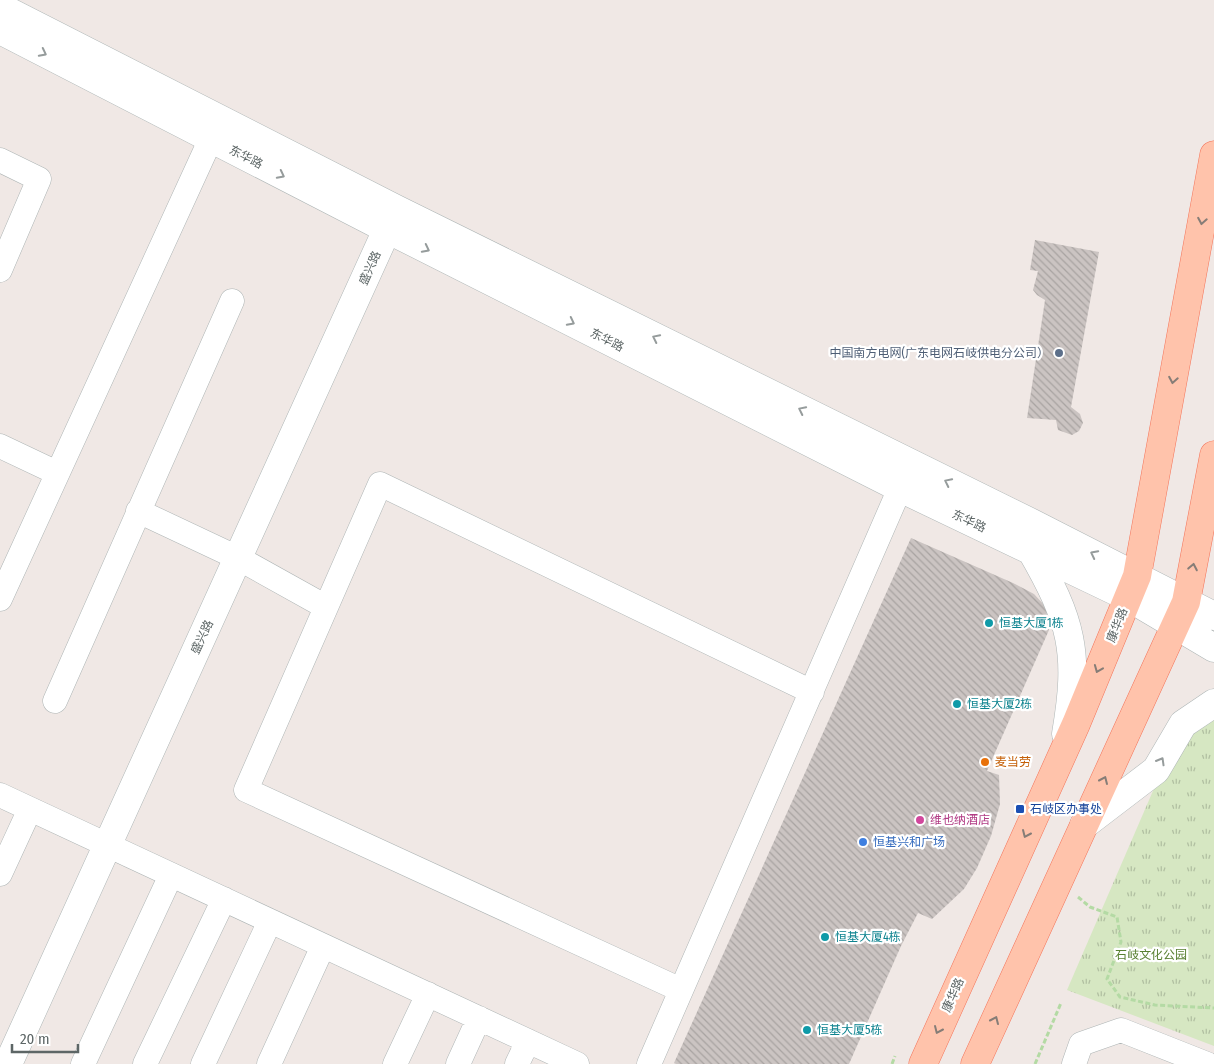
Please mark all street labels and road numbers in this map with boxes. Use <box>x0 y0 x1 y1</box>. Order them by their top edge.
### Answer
street label: 东华路 <box>227 143 265 171</box>
street label: 盛兴路 <box>356 249 384 287</box>
street label: 东华路 <box>588 326 626 354</box>
street label: 东华路 <box>950 507 988 535</box>
street label: 康华路 <box>1104 606 1130 644</box>
street label: 盛兴路 <box>188 618 216 656</box>
street label: 康华路 <box>939 976 967 1014</box>

